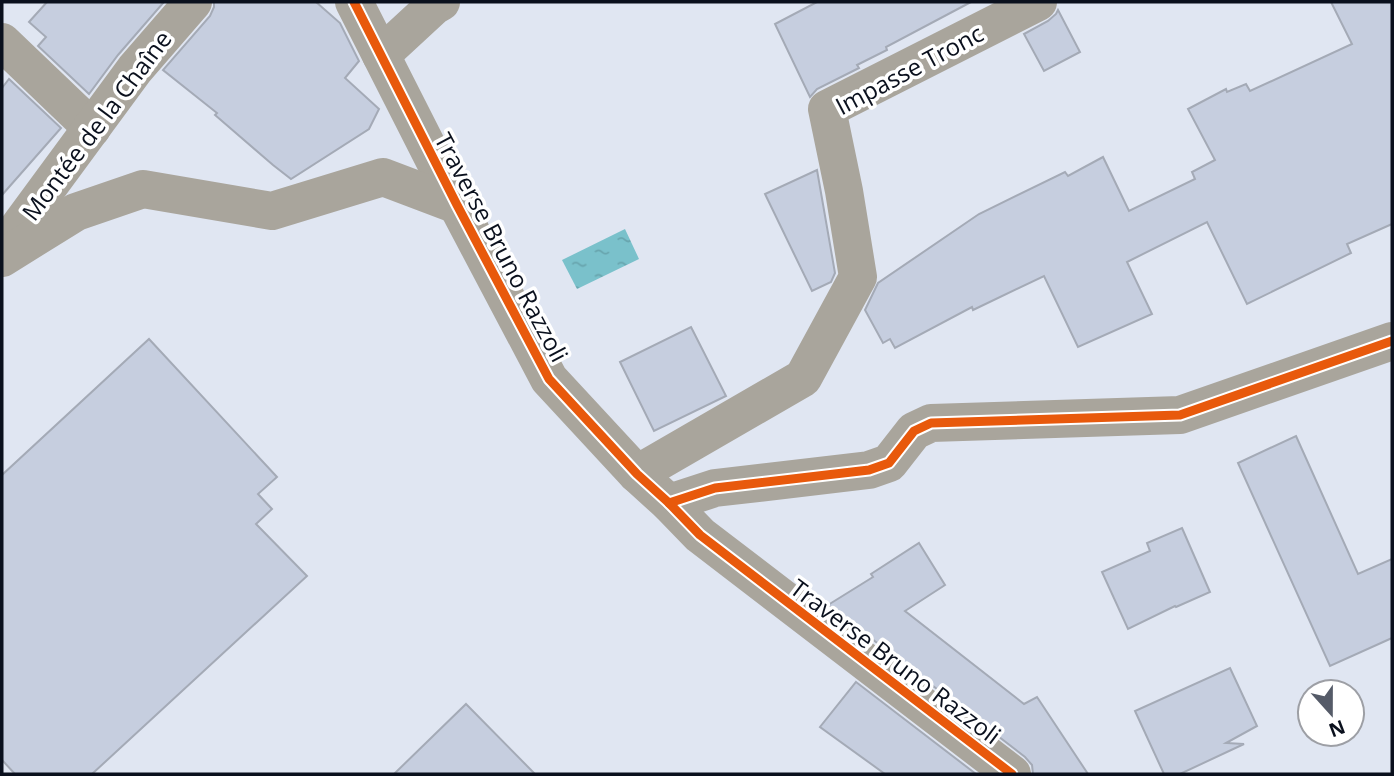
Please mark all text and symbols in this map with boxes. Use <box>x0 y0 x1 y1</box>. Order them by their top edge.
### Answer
street label: Impasse Tronc <box>829 16 989 122</box>
street label: Montée de la Chaîne <box>14 23 178 227</box>
street label: Traverse Bruno Razzoli <box>427 126 577 368</box>
street label: Traverse Bruno Razzoli <box>784 571 1008 751</box>
north arrow <box>1296 678 1366 748</box>
text: N <box>1325 714 1349 744</box>

